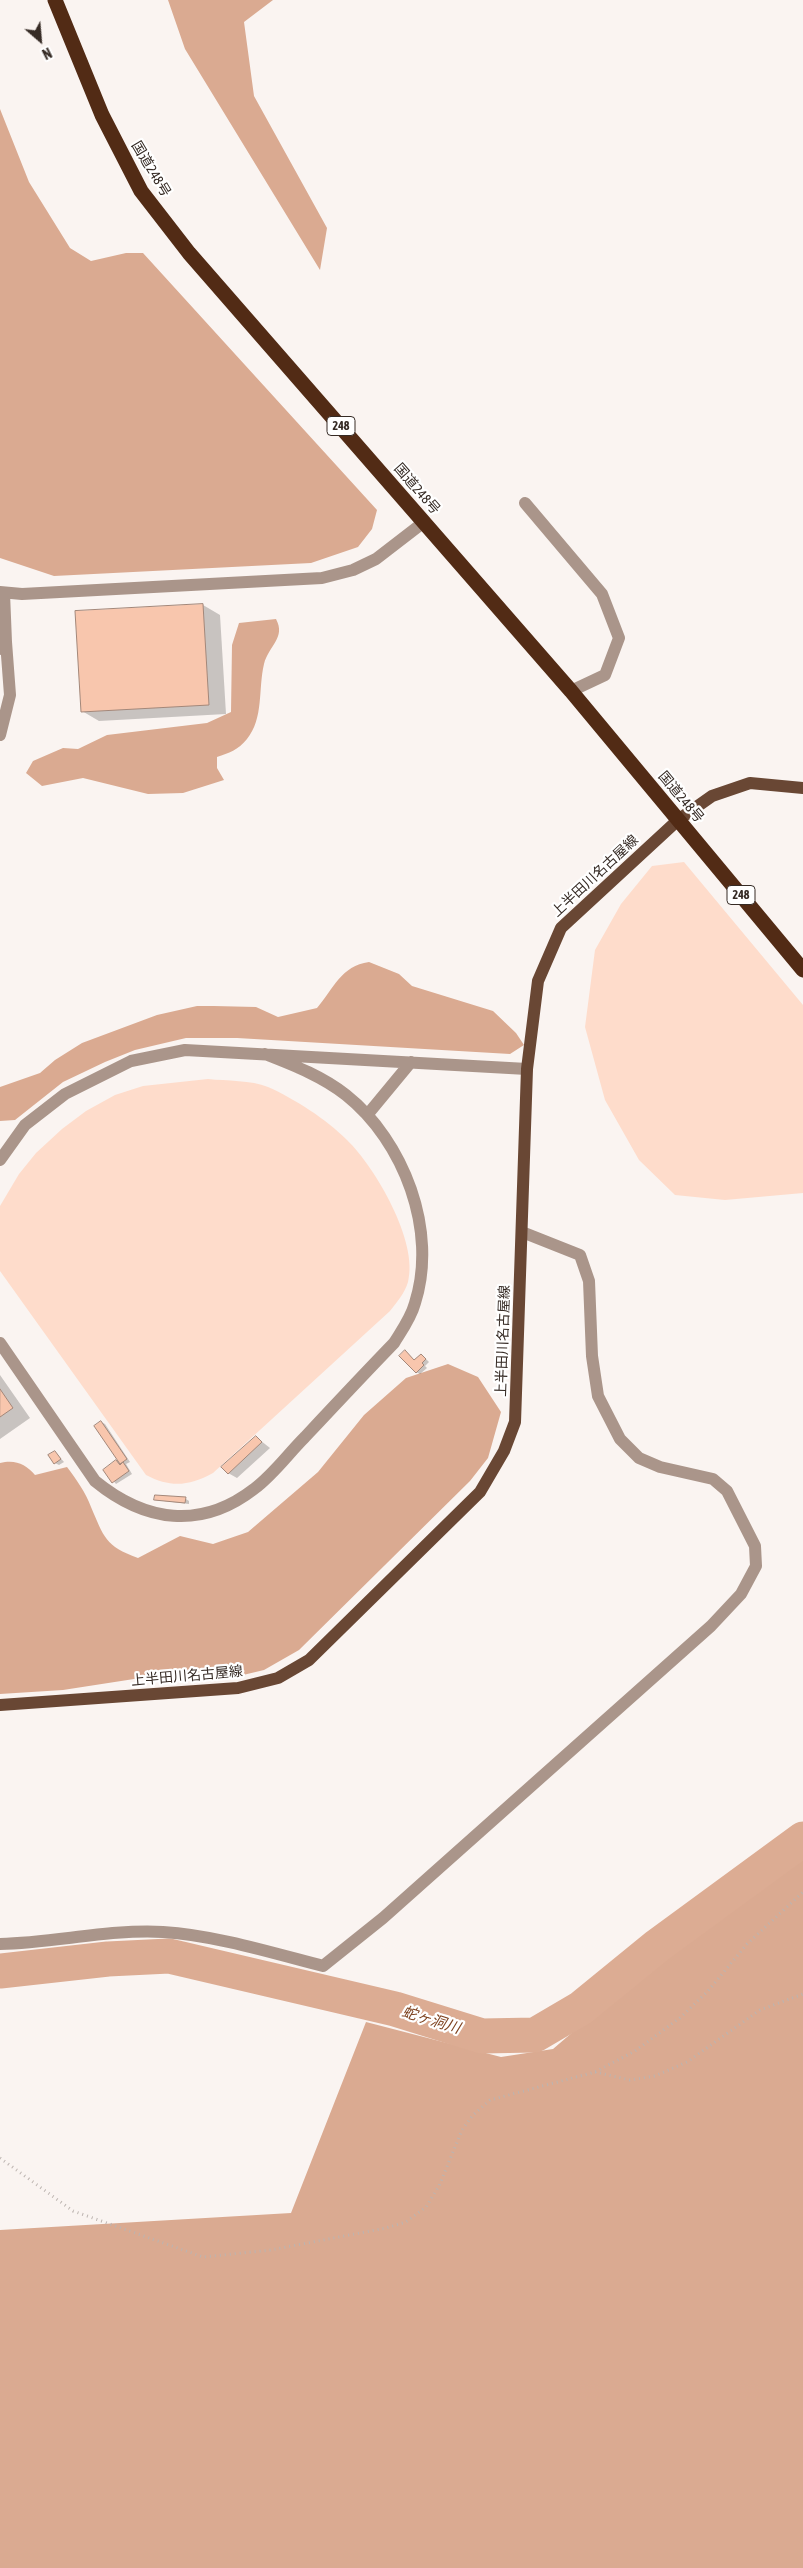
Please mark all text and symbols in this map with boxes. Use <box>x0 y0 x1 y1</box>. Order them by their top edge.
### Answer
north arrow <box>15 15 65 65</box>
text: N <box>40 44 54 62</box>
street label: 国道248号 <box>128 138 174 200</box>
road number: 248 <box>327 416 355 436</box>
street label: 国道248号 <box>390 460 444 518</box>
street label: 国道248号 <box>655 768 707 826</box>
street label: 上半田川名古屋線 <box>548 832 642 920</box>
road number: 248 <box>727 886 755 904</box>
street label: 上半田川名古屋線 <box>493 1285 513 1397</box>
street label: 上半田川名古屋線 <box>130 1663 244 1689</box>
water label: 蛇ヶ洞川 <box>400 2003 462 2037</box>

